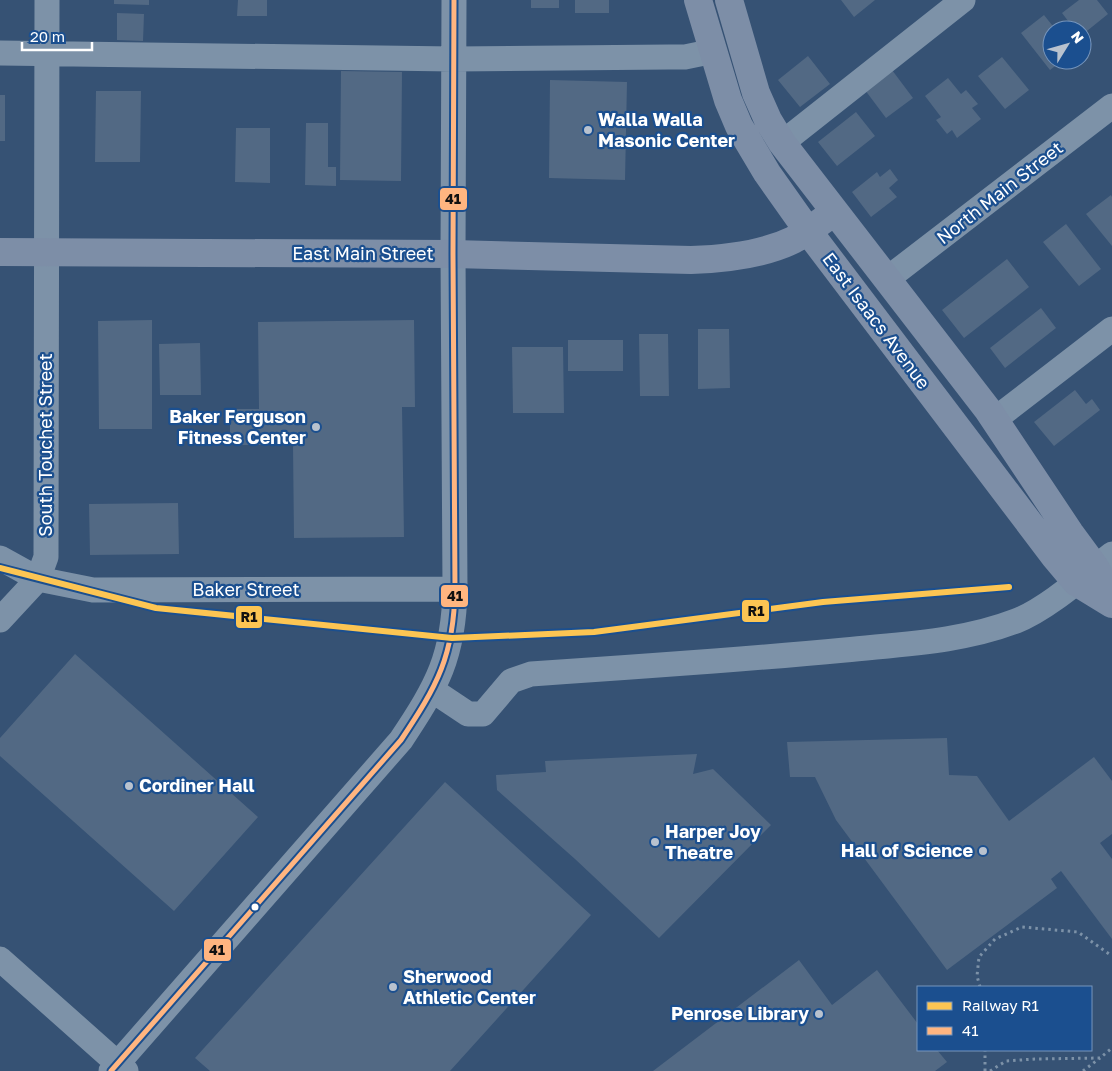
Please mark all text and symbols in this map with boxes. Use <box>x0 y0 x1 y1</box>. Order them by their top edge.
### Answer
scale bar <box>22 20 92 52</box>
north arrow <box>1042 20 1092 70</box>
text: 20 m <box>30 27 65 45</box>
text: N <box>1068 28 1088 46</box>
place label: Walla Walla Masonic Center <box>598 108 735 151</box>
marker: Walla Walla Masonic Center <box>582 124 594 136</box>
street label: North Main Street <box>932 136 1067 248</box>
line badge: 41 <box>439 187 468 211</box>
text: 41 <box>445 190 461 207</box>
street label: East Main Street <box>292 242 434 264</box>
street label: East Isaacs Avenue <box>818 248 935 393</box>
street label: South Touchet Street <box>34 353 56 537</box>
place label: Baker Ferguson Fitness Center <box>169 405 306 448</box>
marker: Baker Ferguson Fitness Center <box>310 421 322 433</box>
street label: Baker Street <box>192 578 300 600</box>
line badge: 41 <box>440 584 469 608</box>
text: 41 <box>447 587 463 604</box>
line badge: R1 <box>741 599 770 623</box>
text: R1 <box>748 602 764 619</box>
line badge: R1 <box>235 605 263 629</box>
text: R1 <box>241 608 257 625</box>
place label: Cordiner Hall <box>139 774 255 796</box>
marker: Cordiner Hall <box>123 780 135 792</box>
place label: Harper Joy Theatre <box>665 820 761 863</box>
marker: Harper Joy Theatre <box>649 836 661 848</box>
place label: Hall of Science <box>841 839 973 861</box>
marker: Hall of Science <box>977 845 989 857</box>
unlabelled marker <box>250 902 260 912</box>
line badge: 41 <box>203 938 232 962</box>
text: 41 <box>209 941 225 958</box>
place label: Sherwood Athletic Center <box>403 965 536 1008</box>
marker: Sherwood Athletic Center <box>387 981 399 993</box>
legend <box>917 986 1092 1051</box>
text: Railway R1 <box>962 996 1039 1014</box>
place label: Penrose Library <box>671 1002 809 1024</box>
marker: Penrose Library <box>813 1008 825 1020</box>
text: 41 <box>962 1021 978 1039</box>

